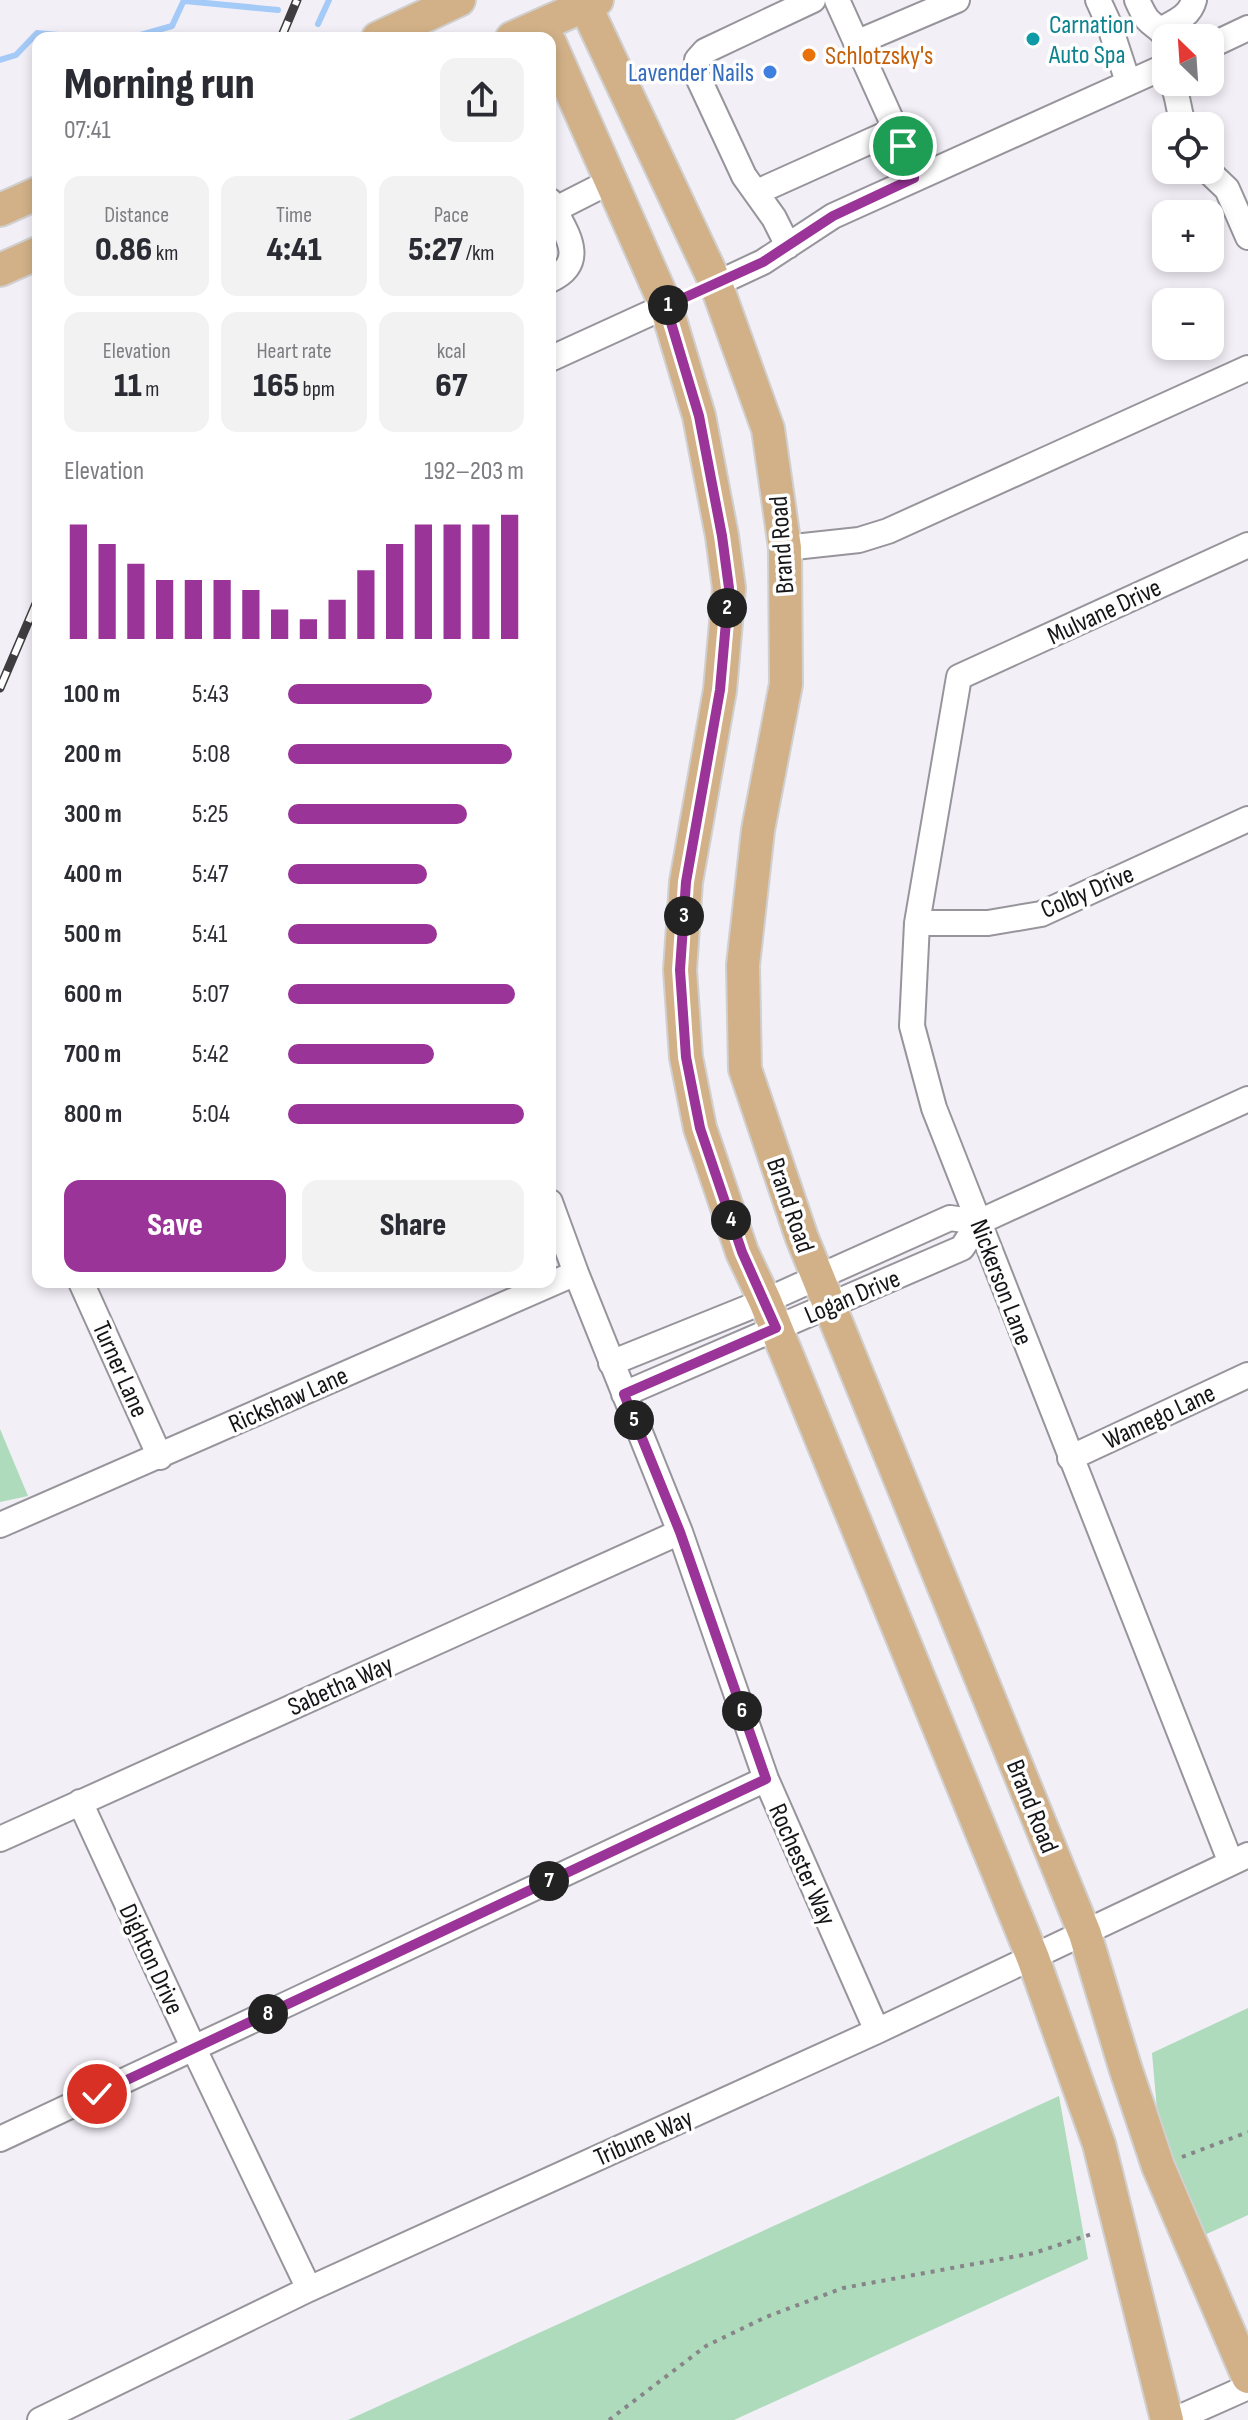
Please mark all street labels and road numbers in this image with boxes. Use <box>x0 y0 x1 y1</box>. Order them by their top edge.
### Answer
street label: Brand Road <box>764 495 801 595</box>
street label: Mulvane Drive <box>1043 573 1166 652</box>
street label: Colby Drive <box>1036 859 1139 926</box>
street label: Brand Road <box>759 1154 820 1257</box>
street label: Nickerson Lane <box>962 1215 1039 1350</box>
street label: Logan Drive <box>800 1263 905 1331</box>
street label: Turner Lane <box>85 1317 154 1422</box>
street label: Rickshaw Lane <box>224 1360 353 1440</box>
street label: Wamego Lane <box>1099 1378 1220 1457</box>
street label: Sabetha Way <box>283 1650 398 1723</box>
street label: Brand Road <box>999 1755 1064 1858</box>
street label: Rochester Way <box>761 1799 842 1930</box>
street label: Dighton Drive <box>112 1899 190 2020</box>
street label: Tribune Way <box>590 2103 698 2174</box>

